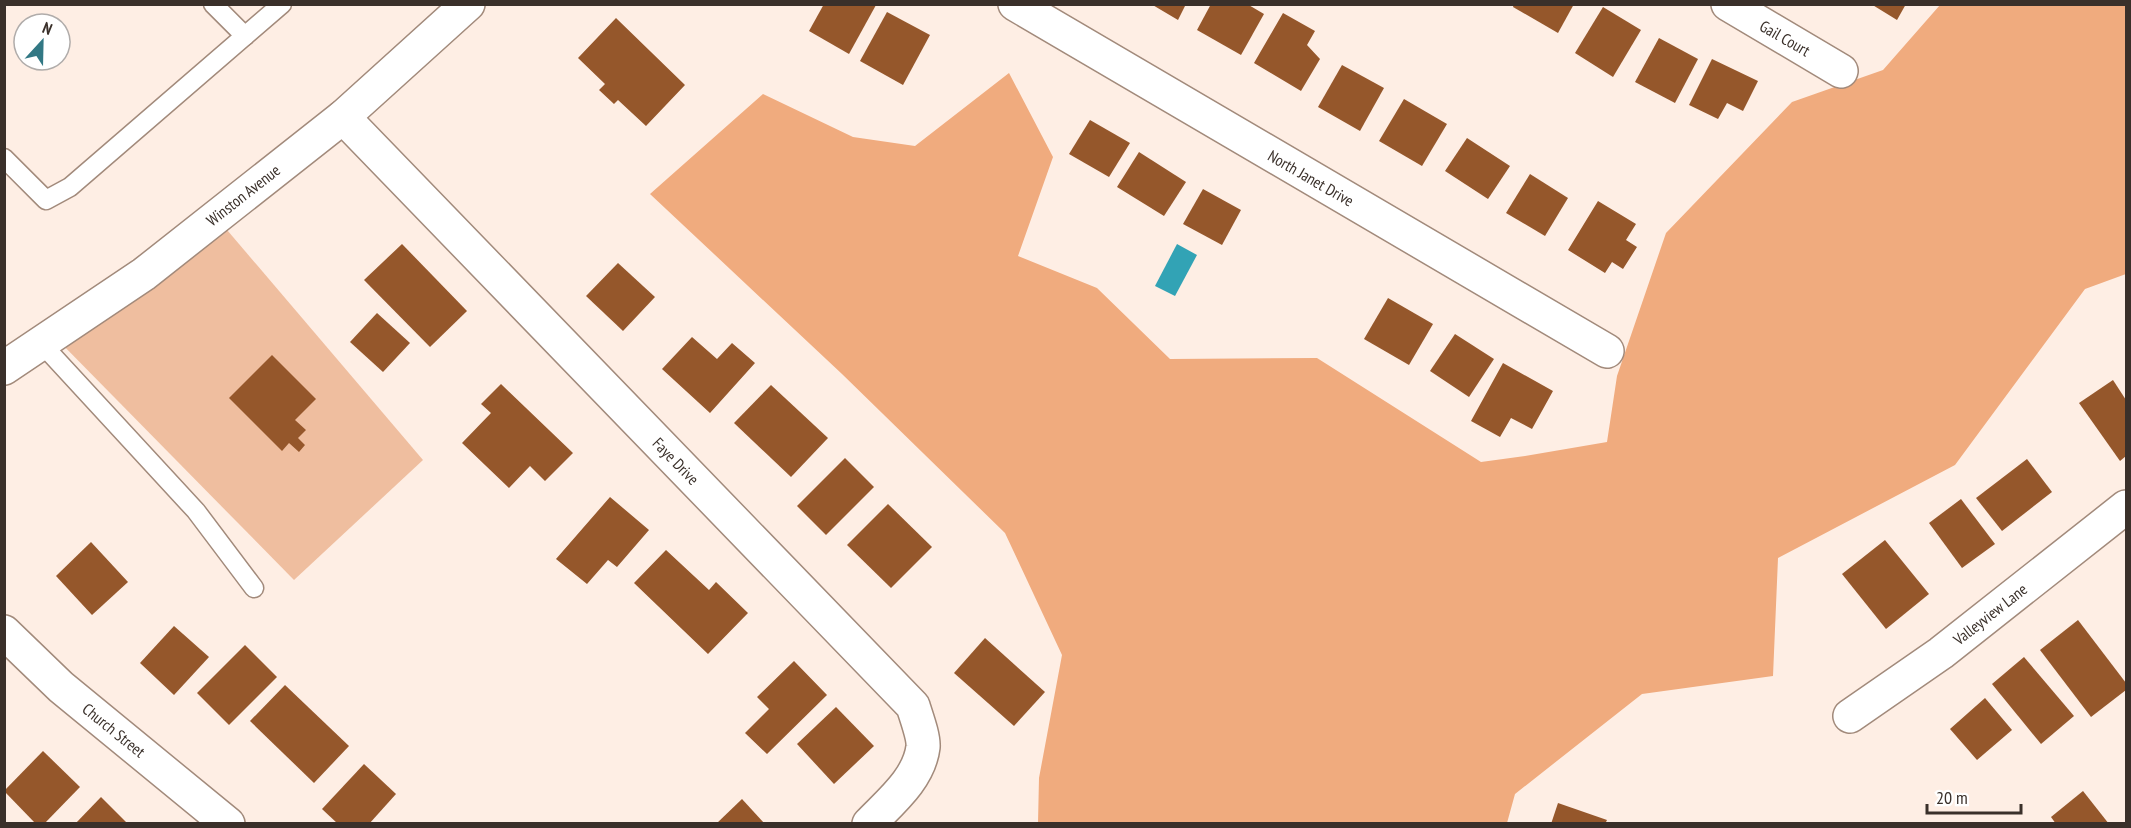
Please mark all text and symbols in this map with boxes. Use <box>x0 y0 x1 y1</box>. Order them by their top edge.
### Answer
north arrow <box>12 12 72 72</box>
street label: Gail Court <box>1756 16 1814 61</box>
text: N <box>40 17 55 39</box>
street label: North Janet Drive <box>1264 145 1358 211</box>
street label: Winston Avenue <box>202 160 284 230</box>
street label: Faye Drive <box>649 433 703 489</box>
street label: Valleyview Lane <box>1948 579 2031 650</box>
street label: Church Street <box>79 699 150 762</box>
scale bar <box>1927 777 2022 815</box>
text: 20 m <box>1936 786 1968 809</box>

